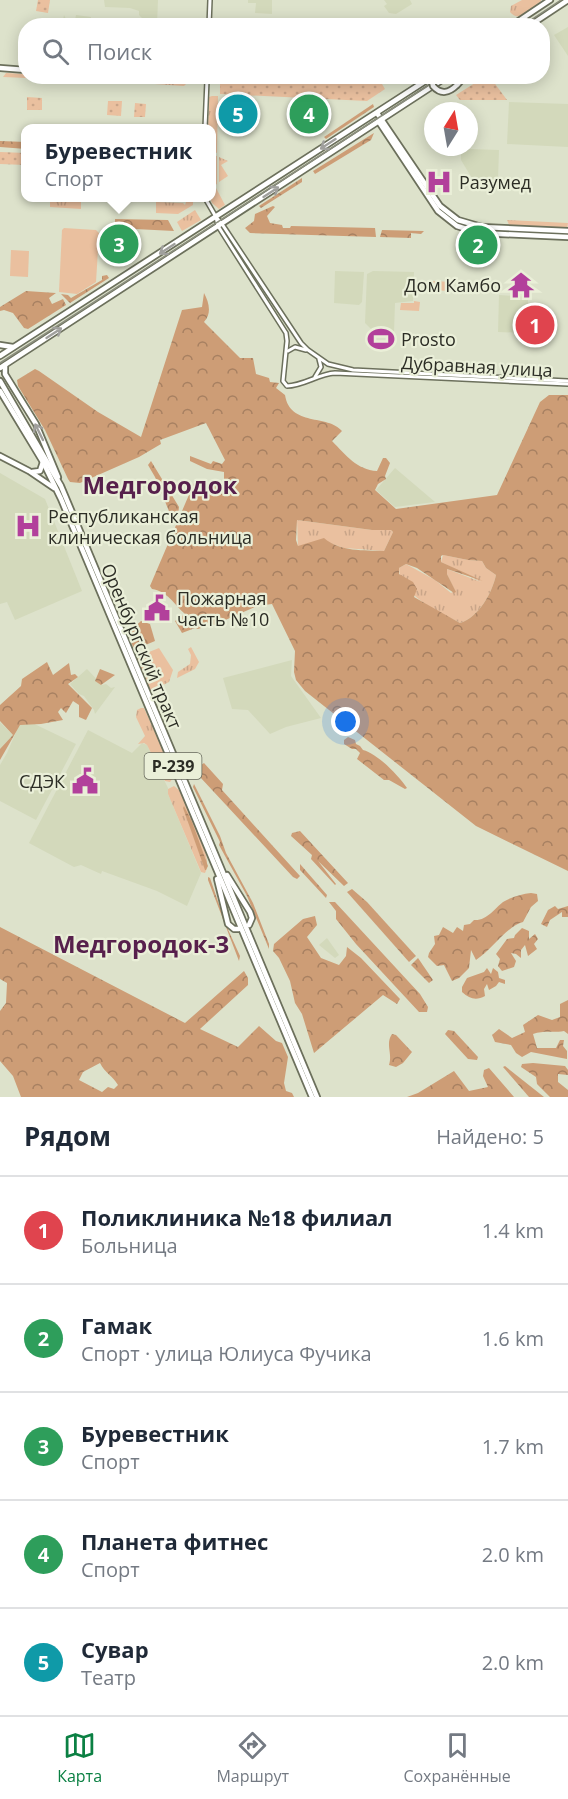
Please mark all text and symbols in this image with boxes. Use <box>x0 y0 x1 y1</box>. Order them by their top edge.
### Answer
search box <box>18 18 550 84</box>
icon: search <box>39 35 72 68</box>
text: Поиск <box>87 36 152 66</box>
pin: 5 <box>218 92 258 136</box>
pin: 4 <box>290 92 328 136</box>
north arrow <box>424 102 478 156</box>
popup <box>21 124 216 202</box>
text: Буревестник <box>45 135 192 165</box>
one-way arrow <box>320 139 337 151</box>
text: Спорт <box>45 165 103 192</box>
hospital icon: Разумед <box>424 167 454 197</box>
place label: Разумед <box>459 170 531 194</box>
one-way arrow <box>263 186 279 198</box>
pin: 3 <box>100 222 138 266</box>
pin: 2 <box>458 222 498 268</box>
one-way arrow <box>158 242 175 255</box>
temple icon: Дом Камбо <box>506 270 536 300</box>
place label: Дом Камбо <box>404 273 501 297</box>
pin: 1 <box>516 302 554 348</box>
sports icon: Prosto <box>366 324 396 354</box>
one-way arrow <box>45 327 62 339</box>
place label: Prosto <box>401 327 456 351</box>
street label: Дубравная улица <box>401 350 553 382</box>
one-way arrow <box>33 423 44 441</box>
district label: Медгородок <box>83 468 238 501</box>
place label: Республиканская клиническая больница <box>48 504 252 549</box>
hospital icon: Республиканская клиническая больница <box>13 511 43 541</box>
street label: Оренбургский тракт <box>96 560 188 733</box>
place label: Пожарная часть №10 <box>177 586 269 631</box>
public building icon: Пожарная часть №10 <box>142 593 172 623</box>
your location <box>331 707 360 736</box>
road number: Р-239 <box>144 753 201 779</box>
public building icon: СДЭК <box>70 766 100 796</box>
place label: СДЭК <box>19 769 65 793</box>
district label: Медгородок-3 <box>53 927 229 960</box>
text: Рядом <box>24 1118 111 1154</box>
text: Найдено: 5 <box>436 1123 544 1150</box>
text: Поликлиника №18 филиал <box>81 1202 393 1232</box>
text: 1 <box>38 1217 49 1244</box>
text: 1.4 km <box>482 1217 544 1244</box>
text: Больница <box>81 1232 178 1259</box>
text: Гамак <box>81 1310 152 1340</box>
text: 2 <box>38 1325 49 1352</box>
text: 1.6 km <box>482 1325 544 1352</box>
text: Спорт · улица Юлиуса Фучика <box>81 1340 372 1367</box>
text: Буревестник <box>81 1418 229 1448</box>
text: 3 <box>38 1433 49 1460</box>
text: 1.7 km <box>482 1433 544 1460</box>
text: Спорт <box>81 1448 140 1475</box>
text: Планета фитнес <box>81 1526 268 1556</box>
text: 4 <box>38 1541 49 1568</box>
text: 2.0 km <box>482 1541 544 1568</box>
text: Спорт <box>81 1556 140 1583</box>
text: Сувар <box>81 1634 149 1664</box>
text: 5 <box>38 1649 49 1676</box>
text: 2.0 km <box>482 1649 544 1676</box>
text: Театр <box>81 1664 136 1691</box>
tab: Карта <box>57 1729 102 1787</box>
tab: Маршрут <box>216 1729 289 1787</box>
tab: Сохранённые <box>403 1729 511 1787</box>

